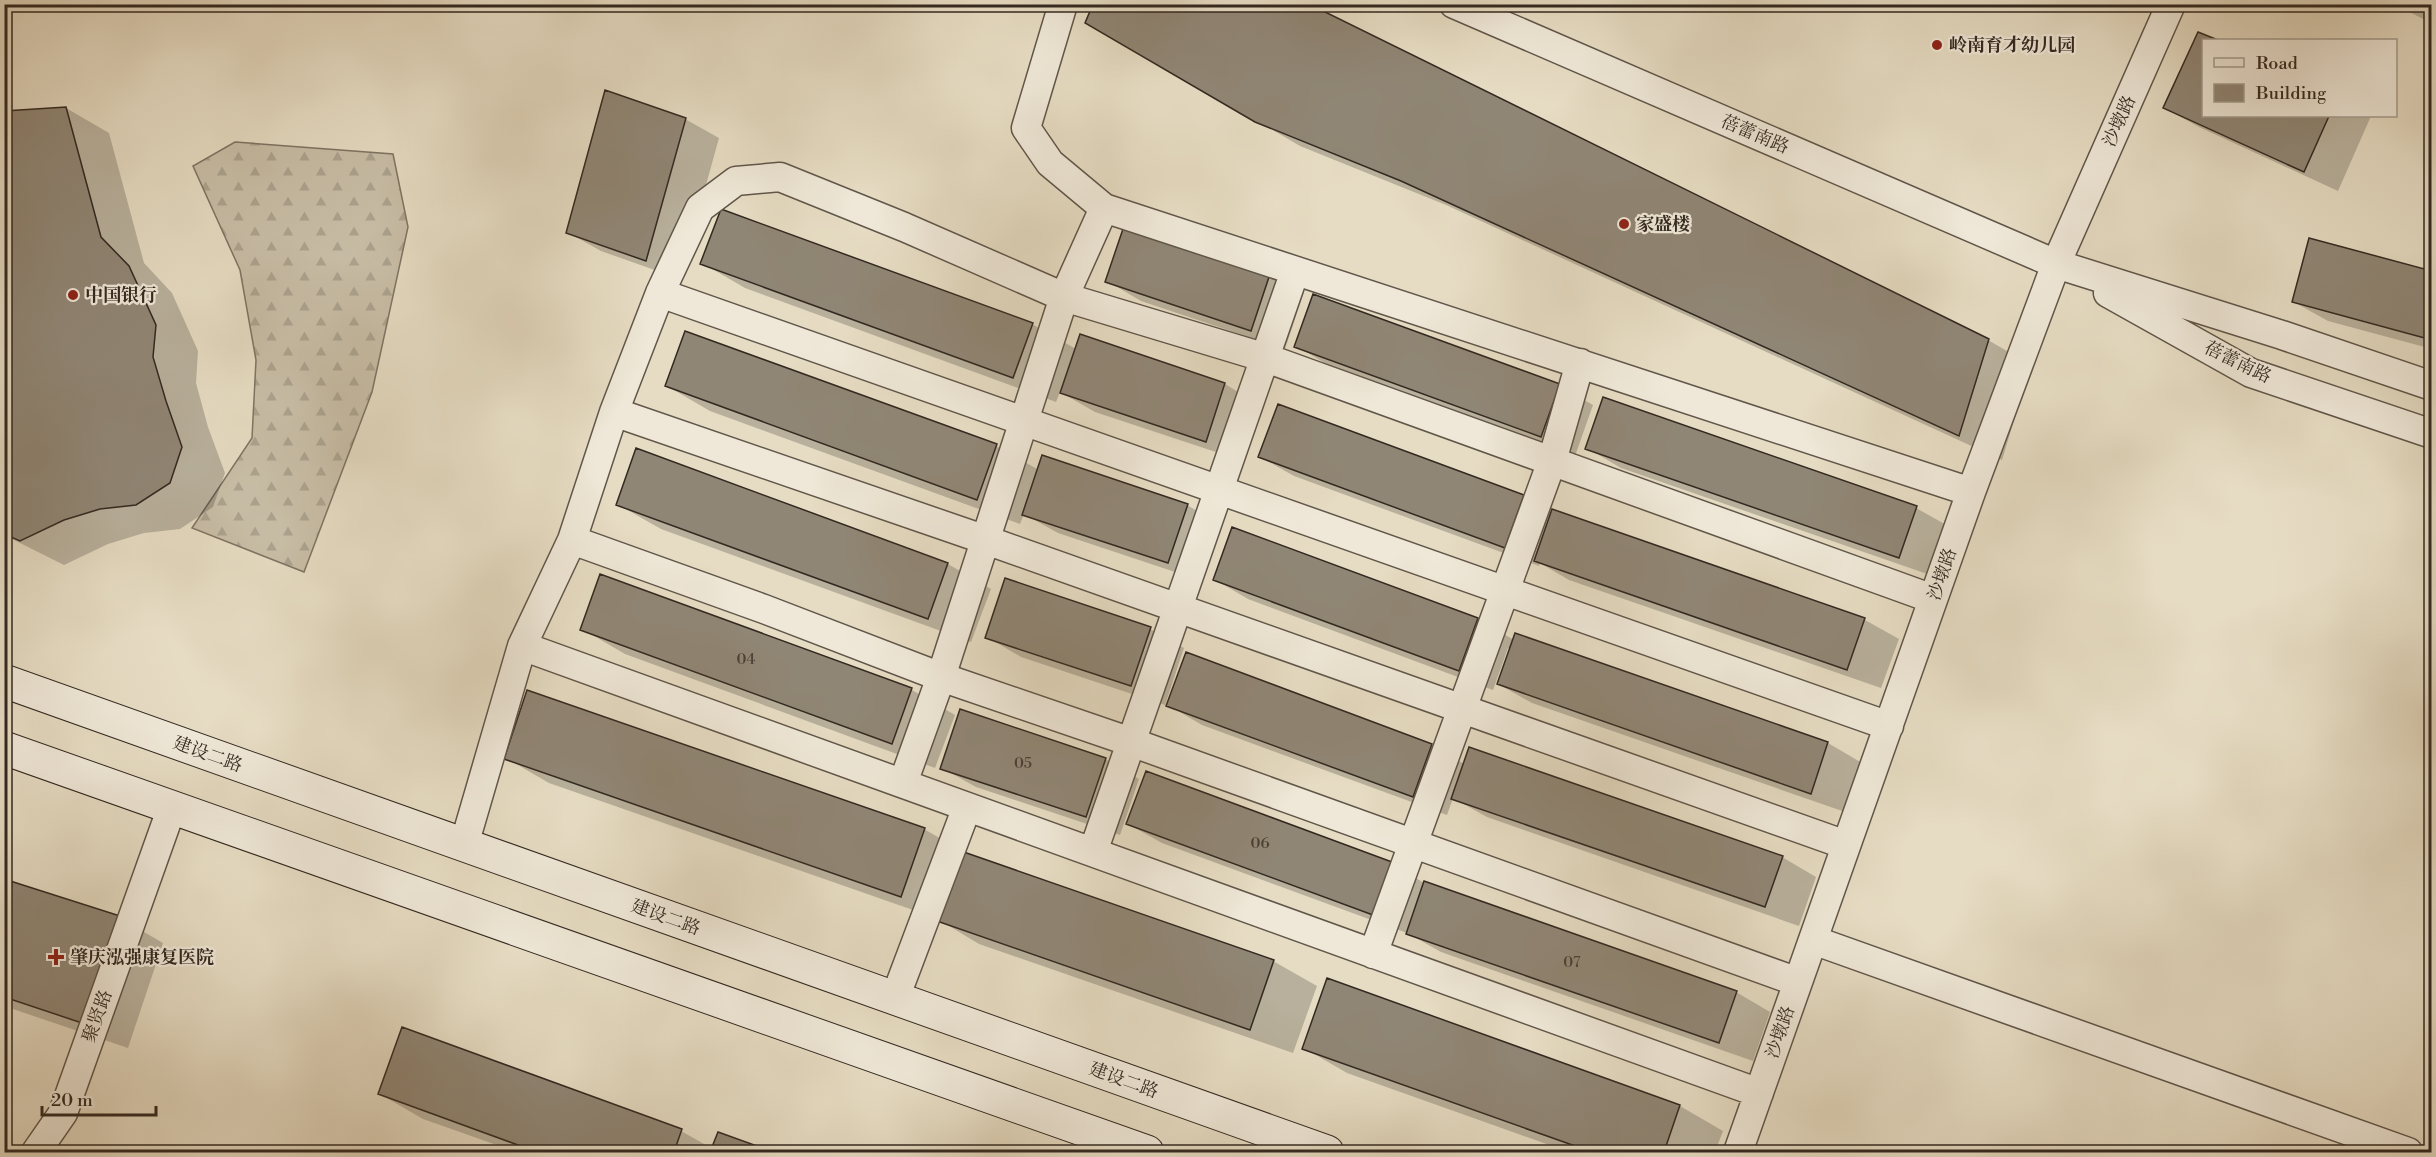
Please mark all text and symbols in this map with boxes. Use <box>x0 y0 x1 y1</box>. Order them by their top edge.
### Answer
place label: 岭南育才幼儿园 <box>1949 34 2075 57</box>
marker: 岭南育才幼儿园 <box>1930 38 1944 52</box>
legend <box>2202 39 2397 117</box>
text: Road <box>2256 52 2299 75</box>
text: Building <box>2255 82 2327 105</box>
street label: 沙墩路 <box>2098 92 2141 151</box>
street label: 蓓蕾南路 <box>1717 110 1792 159</box>
place label: 家盛楼 <box>1636 213 1690 236</box>
marker: 家盛楼 <box>1617 217 1631 231</box>
place label: 中国银行 <box>85 284 157 307</box>
marker: 中国银行 <box>66 288 80 302</box>
street label: 蓓蕾南路 <box>2200 336 2275 389</box>
street label: 沙墩路 <box>1923 545 1962 603</box>
house number: 04 <box>737 650 756 669</box>
street label: 建设二路 <box>170 731 246 778</box>
house number: 05 <box>1014 754 1032 773</box>
house number: 06 <box>1250 834 1270 853</box>
street label: 建设二路 <box>628 894 704 941</box>
place label: 肇庆泓强康复医院 <box>70 946 214 969</box>
marker: 肇庆泓强康复医院 <box>47 948 65 966</box>
house number: 07 <box>1563 953 1581 972</box>
street label: 聚贤路 <box>77 987 118 1045</box>
street label: 沙墩路 <box>1761 1003 1800 1061</box>
street label: 建设二路 <box>1086 1057 1162 1104</box>
scale bar <box>42 1079 156 1117</box>
text: 20 m <box>51 1089 93 1112</box>

